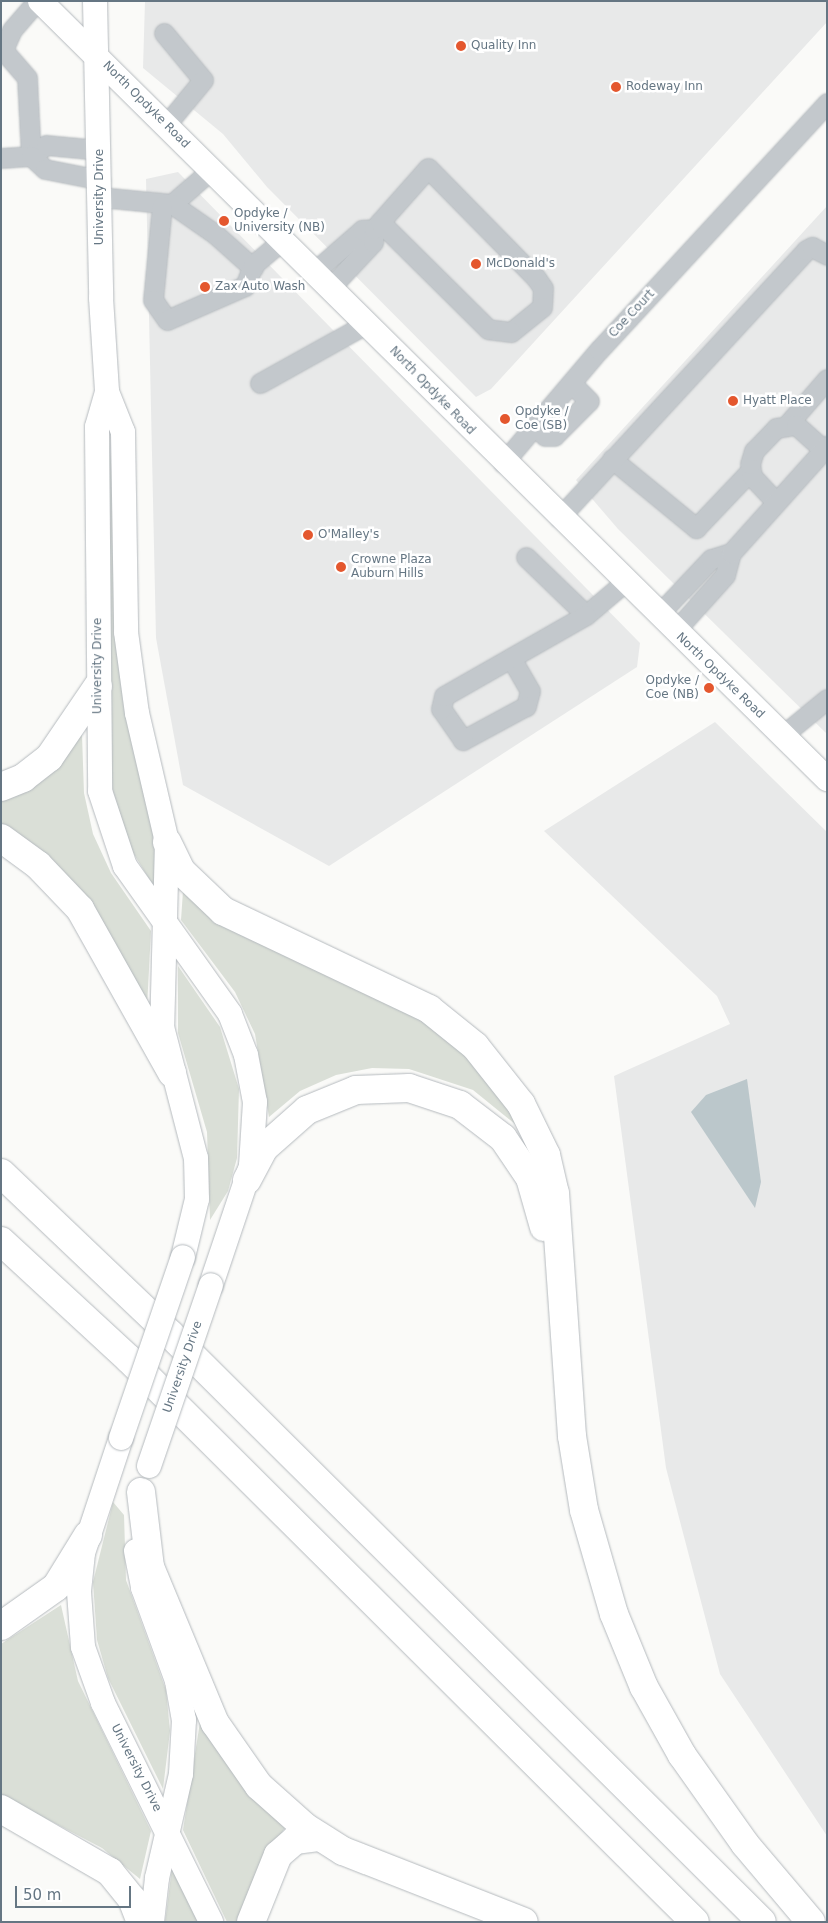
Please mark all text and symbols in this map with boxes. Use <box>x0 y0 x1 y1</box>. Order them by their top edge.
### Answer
place label: Quality Inn <box>471 39 536 53</box>
marker: Quality Inn <box>455 40 467 52</box>
street label: North Opdyke Road <box>100 59 192 151</box>
place label: Rodeway Inn <box>626 80 703 94</box>
marker: Rodeway Inn <box>610 81 622 93</box>
street label: University Drive <box>93 149 107 245</box>
place label: Opdyke / University (NB) <box>234 207 325 235</box>
marker: Opdyke / University (NB) <box>218 215 230 227</box>
place label: McDonald's <box>486 257 555 271</box>
marker: McDonald's <box>470 258 482 270</box>
place label: Zax Auto Wash <box>215 280 305 294</box>
marker: Zax Auto Wash <box>199 281 211 293</box>
street label: Coe Court <box>606 287 658 341</box>
street label: North Opdyke Road <box>386 344 478 438</box>
place label: Hyatt Place <box>743 394 812 408</box>
marker: Hyatt Place <box>727 395 739 407</box>
place label: Opdyke / Coe (SB) <box>515 405 569 433</box>
marker: Opdyke / Coe (SB) <box>499 413 511 425</box>
place label: O'Malley's <box>318 528 379 542</box>
marker: O'Malley's <box>302 529 314 541</box>
place label: Crowne Plaza Auburn Hills <box>351 553 432 581</box>
marker: Crowne Plaza Auburn Hills <box>335 561 347 573</box>
street label: University Drive <box>91 618 105 714</box>
street label: North Opdyke Road <box>673 630 767 722</box>
place label: Opdyke / Coe (NB) <box>645 674 699 702</box>
marker: Opdyke / Coe (NB) <box>703 682 715 694</box>
street label: University Drive <box>161 1319 205 1415</box>
street label: University Drive <box>108 1722 164 1814</box>
scale bar <box>18 1876 134 1908</box>
text: 50 m <box>23 1886 61 1904</box>

